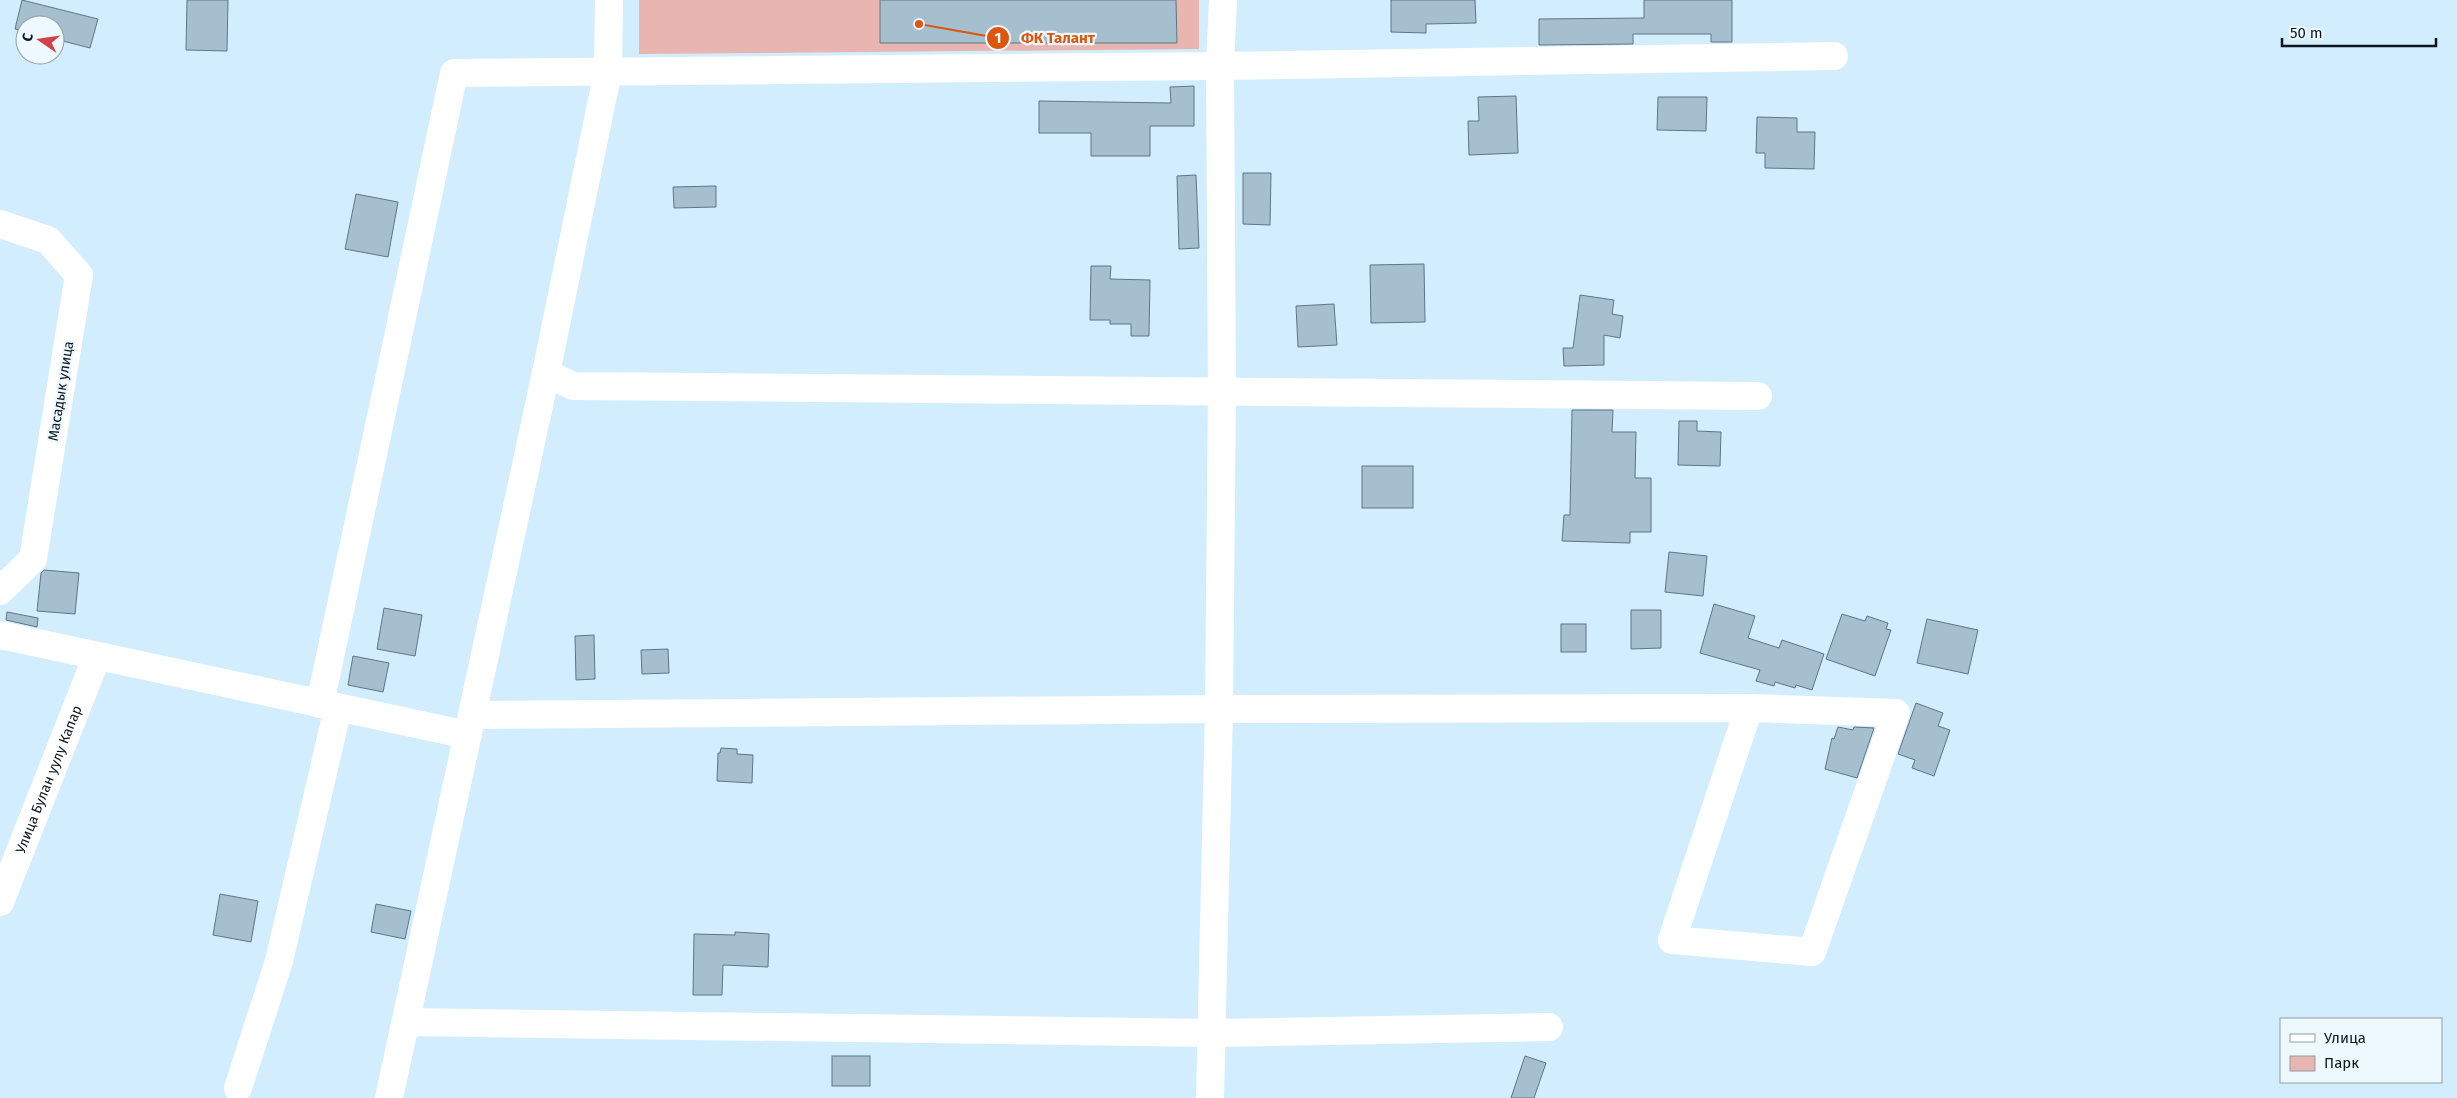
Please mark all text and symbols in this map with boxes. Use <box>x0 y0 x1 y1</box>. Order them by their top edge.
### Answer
north arrow <box>15 15 65 65</box>
scale bar <box>2282 15 2436 47</box>
callout: ФК Талант <box>986 23 1105 53</box>
text: 50 m <box>2290 24 2323 42</box>
text: 1 <box>995 29 1001 47</box>
text: ФК Талант <box>1021 29 1096 47</box>
text: С <box>19 31 37 43</box>
street label: Масадык улица <box>45 340 77 442</box>
street label: Улица Булан уулу Капар <box>12 703 85 856</box>
legend <box>2280 1018 2442 1083</box>
text: Улица <box>2324 1029 2366 1047</box>
text: Парк <box>2324 1054 2359 1072</box>

